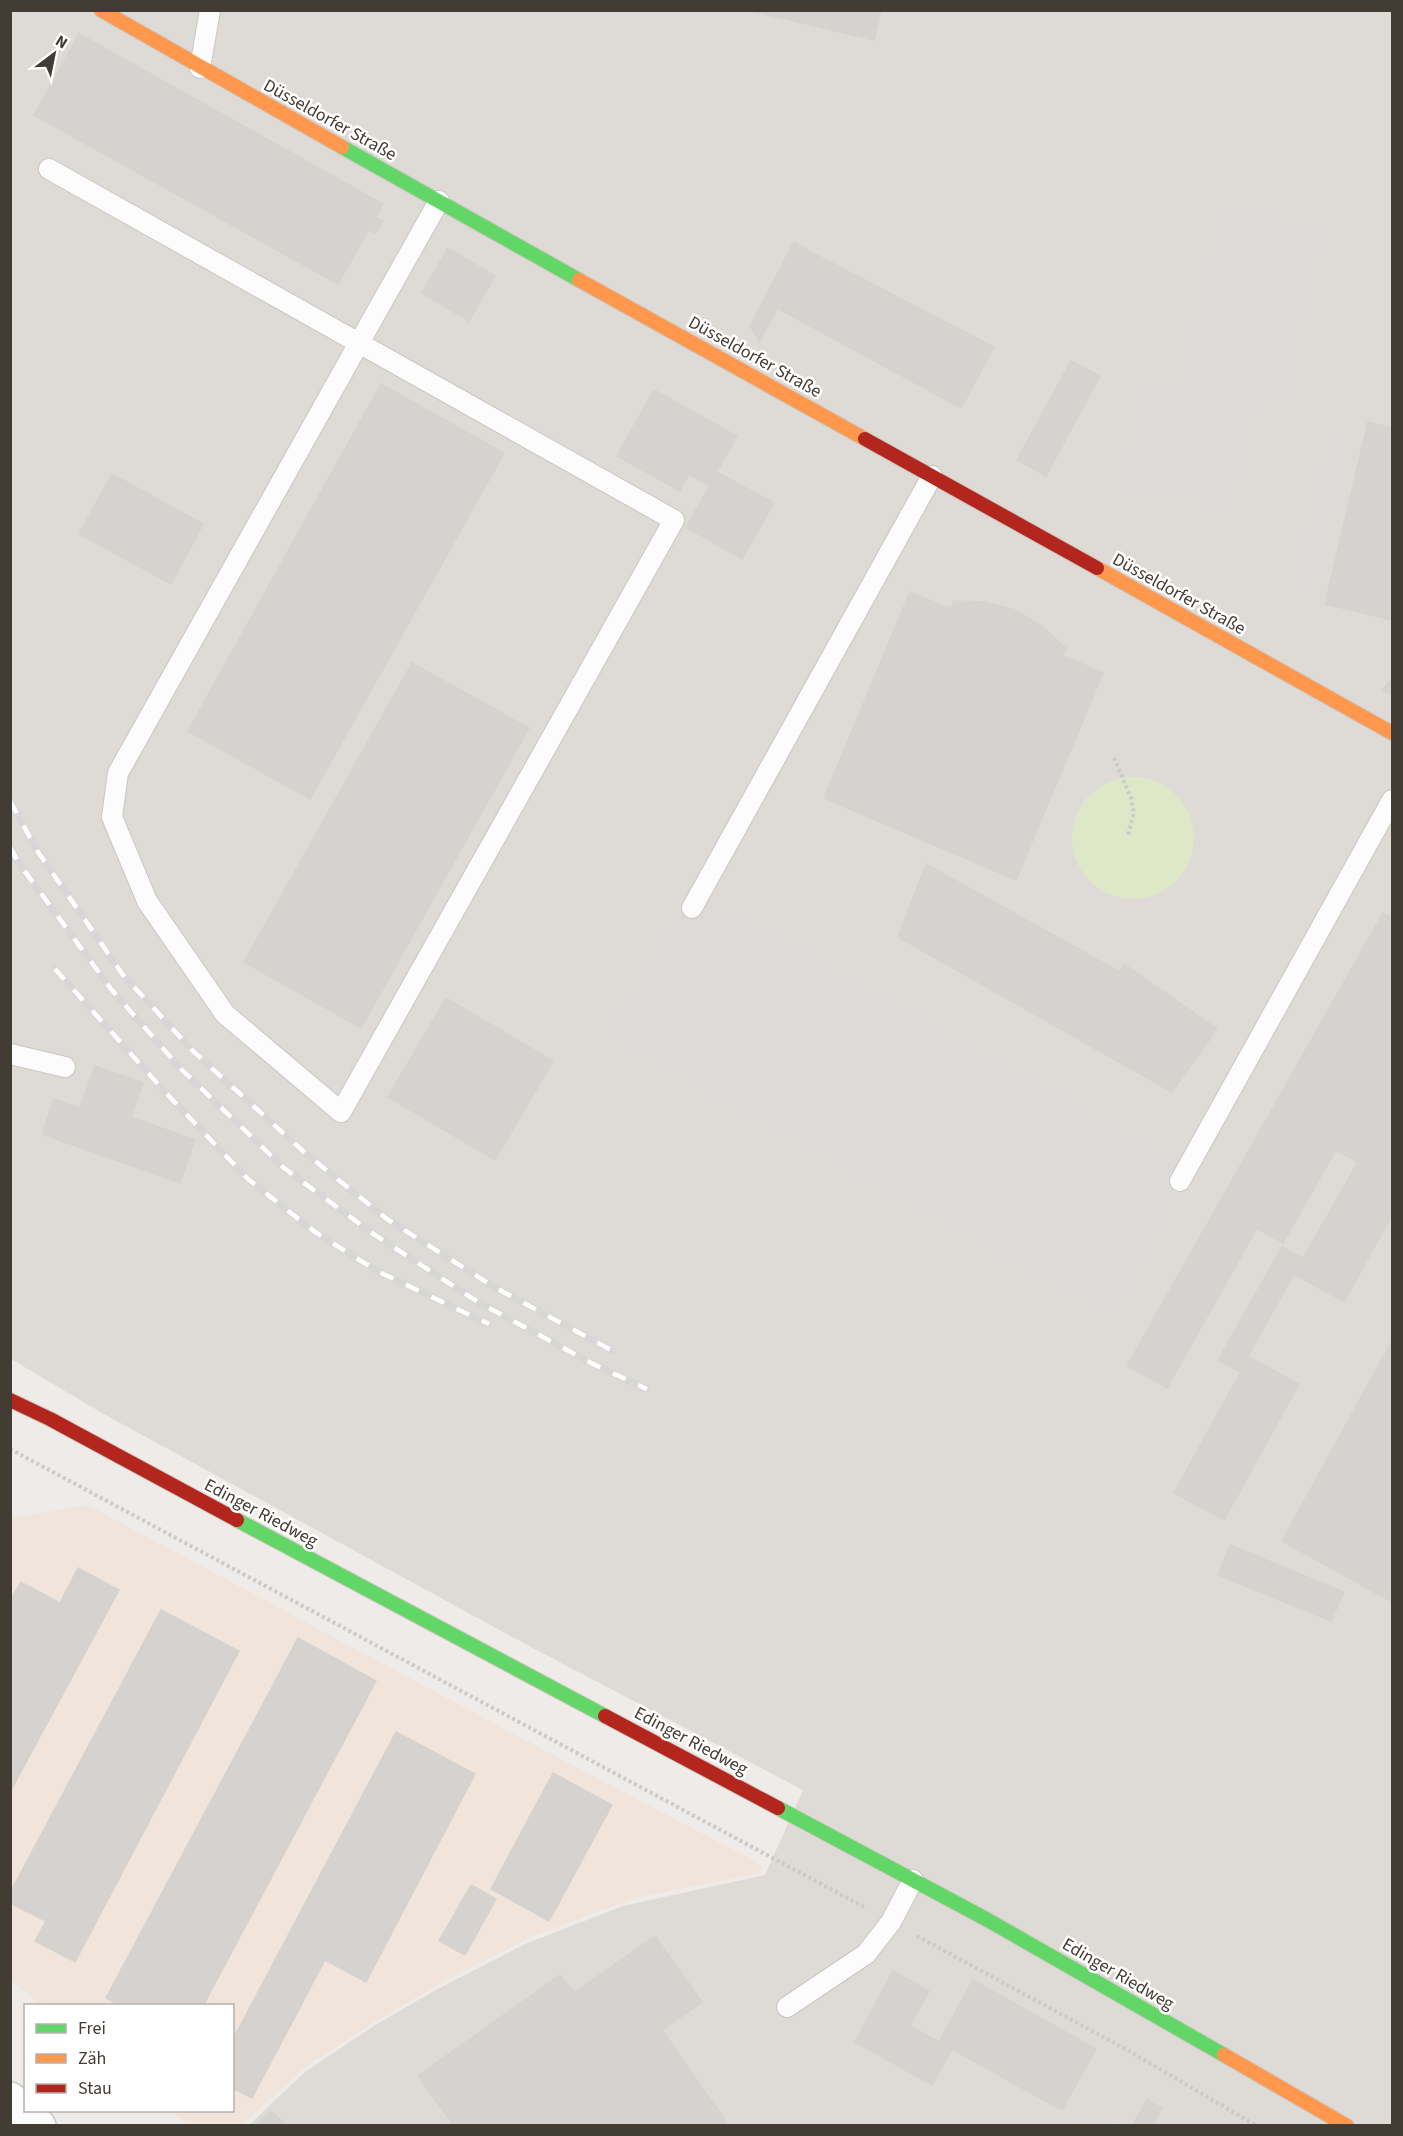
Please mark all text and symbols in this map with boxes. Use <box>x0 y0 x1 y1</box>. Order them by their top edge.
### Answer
north arrow <box>24 24 84 84</box>
text: N <box>51 30 72 54</box>
street label: Düsseldorfer Straße <box>259 73 401 167</box>
street label: Düsseldorfer Straße <box>684 310 826 404</box>
street label: Düsseldorfer Straße <box>1108 547 1250 641</box>
street label: Edinger Riedweg <box>200 1473 322 1553</box>
street label: Edinger Riedweg <box>630 1701 752 1781</box>
street label: Edinger Riedweg <box>1057 1932 1179 2016</box>
legend <box>24 2004 234 2112</box>
text: Frei <box>78 2016 106 2041</box>
text: Zäh <box>78 2046 106 2071</box>
text: Stau <box>78 2076 112 2101</box>

